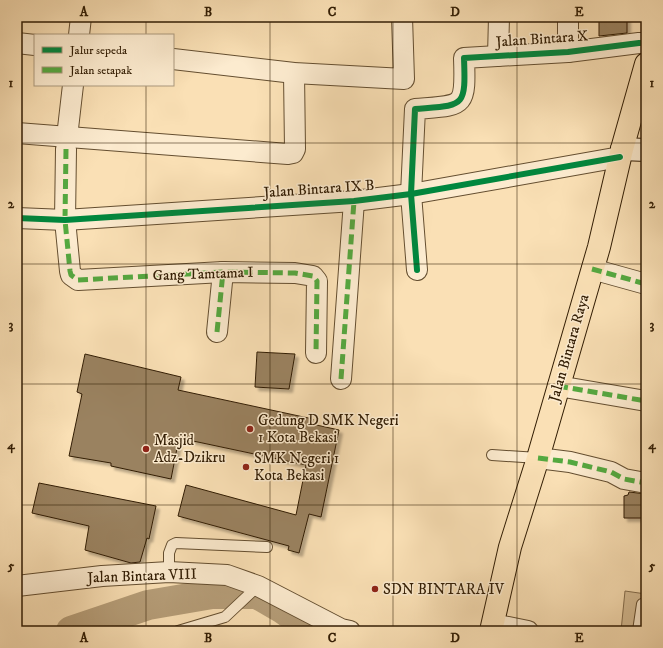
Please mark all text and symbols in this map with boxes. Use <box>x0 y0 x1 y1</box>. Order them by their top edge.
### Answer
text: A <box>79 4 89 20</box>
text: B <box>204 4 212 20</box>
text: C <box>328 4 337 20</box>
text: D <box>450 4 460 20</box>
text: E <box>574 4 584 20</box>
street label: Jalan Bintara X <box>493 26 589 52</box>
legend <box>34 34 174 86</box>
text: Jalur sepeda <box>69 43 128 58</box>
text: Jalan setapak <box>69 63 132 78</box>
text: 1 <box>9 75 14 91</box>
text: 1 <box>650 75 655 91</box>
street label: Jalan Bintara IX B <box>261 176 375 202</box>
text: 2 <box>8 196 15 212</box>
text: 2 <box>649 196 656 212</box>
street label: Gang Tamtama I <box>152 263 254 285</box>
street label: Jalan Bintara Raya <box>544 291 594 406</box>
text: 3 <box>9 317 14 333</box>
text: 3 <box>650 317 655 333</box>
place label: Gedung D SMK Negeri 1 Kota Bekasi <box>258 411 399 447</box>
marker: Gedung D SMK Negeri 1 Kota Bekasi <box>245 424 255 434</box>
place label: Masjid Adz-Dzikru <box>154 431 225 467</box>
text: 4 <box>6 437 15 454</box>
text: 4 <box>647 437 656 454</box>
marker: Masjid Adz-Dzikru <box>141 444 151 454</box>
place label: SMK Negeri 1 Kota Bekasi <box>254 449 339 485</box>
marker: SMK Negeri 1 Kota Bekasi <box>241 462 251 472</box>
text: 5 <box>7 558 15 574</box>
text: 5 <box>648 558 656 574</box>
street label: Jalan Bintara VIII <box>85 565 197 587</box>
place label: SDN BINTARA IV <box>383 580 505 599</box>
marker: SDN BINTARA IV <box>370 584 380 594</box>
text: A <box>79 630 89 646</box>
text: B <box>204 630 212 646</box>
text: C <box>328 630 337 646</box>
text: D <box>450 630 460 646</box>
text: E <box>574 630 584 646</box>

